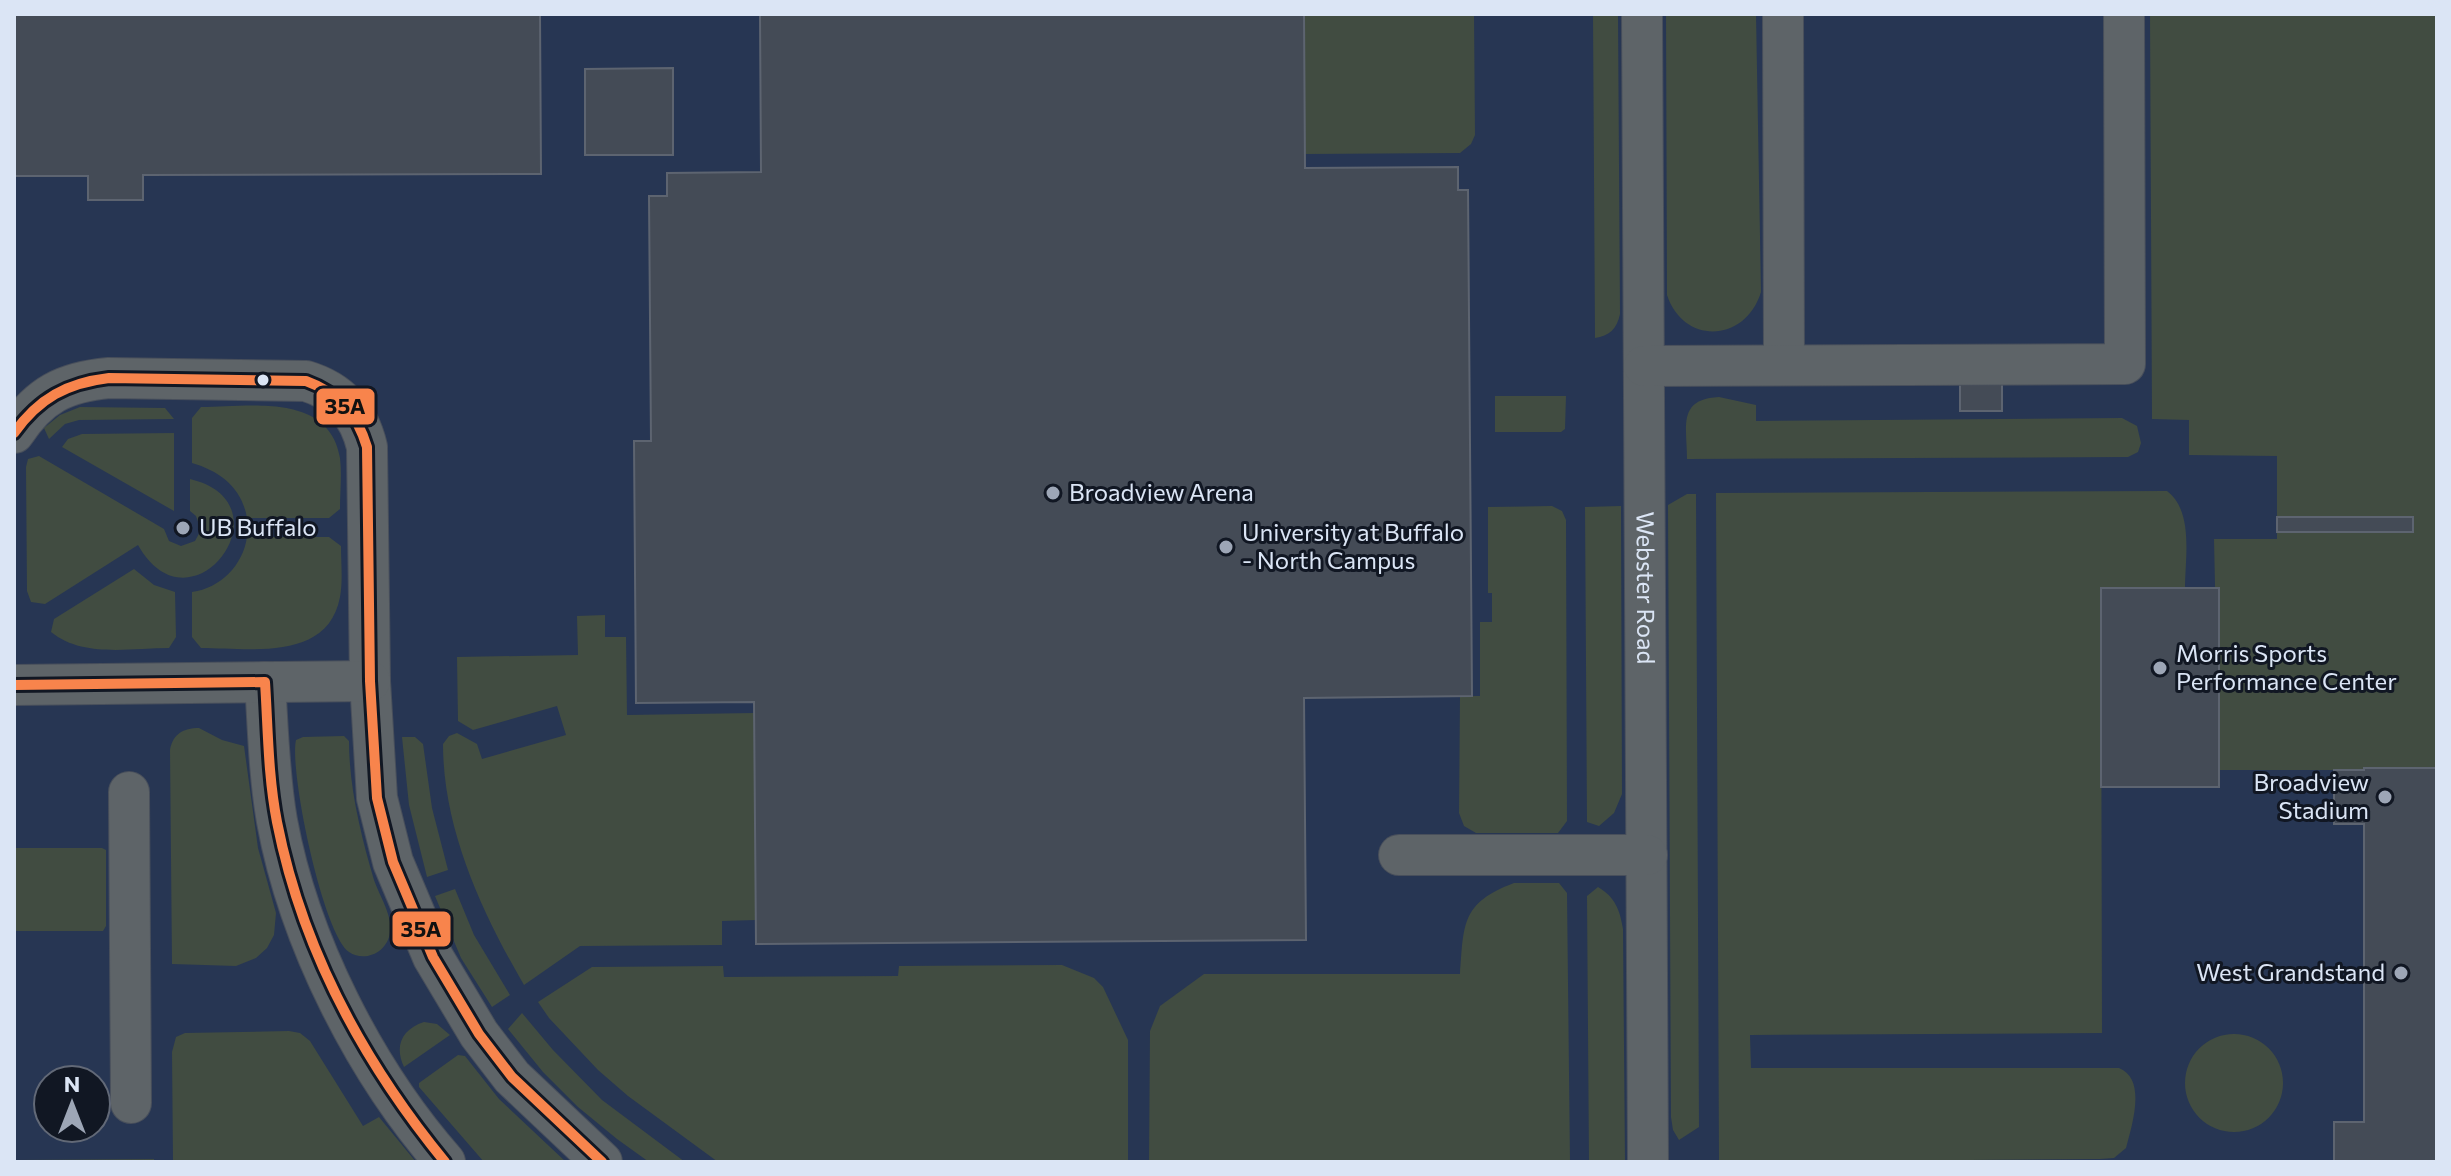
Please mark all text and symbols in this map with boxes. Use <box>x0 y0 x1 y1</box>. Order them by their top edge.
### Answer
unlabelled marker <box>255 372 271 388</box>
line badge: 35A <box>315 387 376 426</box>
text: 35A <box>325 392 366 419</box>
place label: Broadview Arena <box>1069 477 1254 506</box>
marker: Broadview Arena <box>1044 484 1062 502</box>
street label: Webster Road <box>1632 511 1661 665</box>
place label: UB Buffalo <box>199 512 317 541</box>
place label: University at Buffalo - North Campus <box>1242 517 1464 574</box>
marker: UB Buffalo <box>174 519 192 537</box>
marker: University at Buffalo - North Campus <box>1217 538 1235 556</box>
place label: Morris Sports Performance Center <box>2176 638 2397 695</box>
marker: Morris Sports Performance Center <box>2151 659 2169 677</box>
place label: Broadview Stadium <box>2254 767 2369 824</box>
marker: Broadview Stadium <box>2376 788 2394 806</box>
line badge: 35A <box>391 910 452 948</box>
text: 35A <box>401 915 442 942</box>
place label: West Grandstand <box>2196 957 2385 986</box>
marker: West Grandstand <box>2392 964 2410 982</box>
north arrow <box>32 1064 112 1144</box>
text: N <box>64 1070 80 1097</box>

